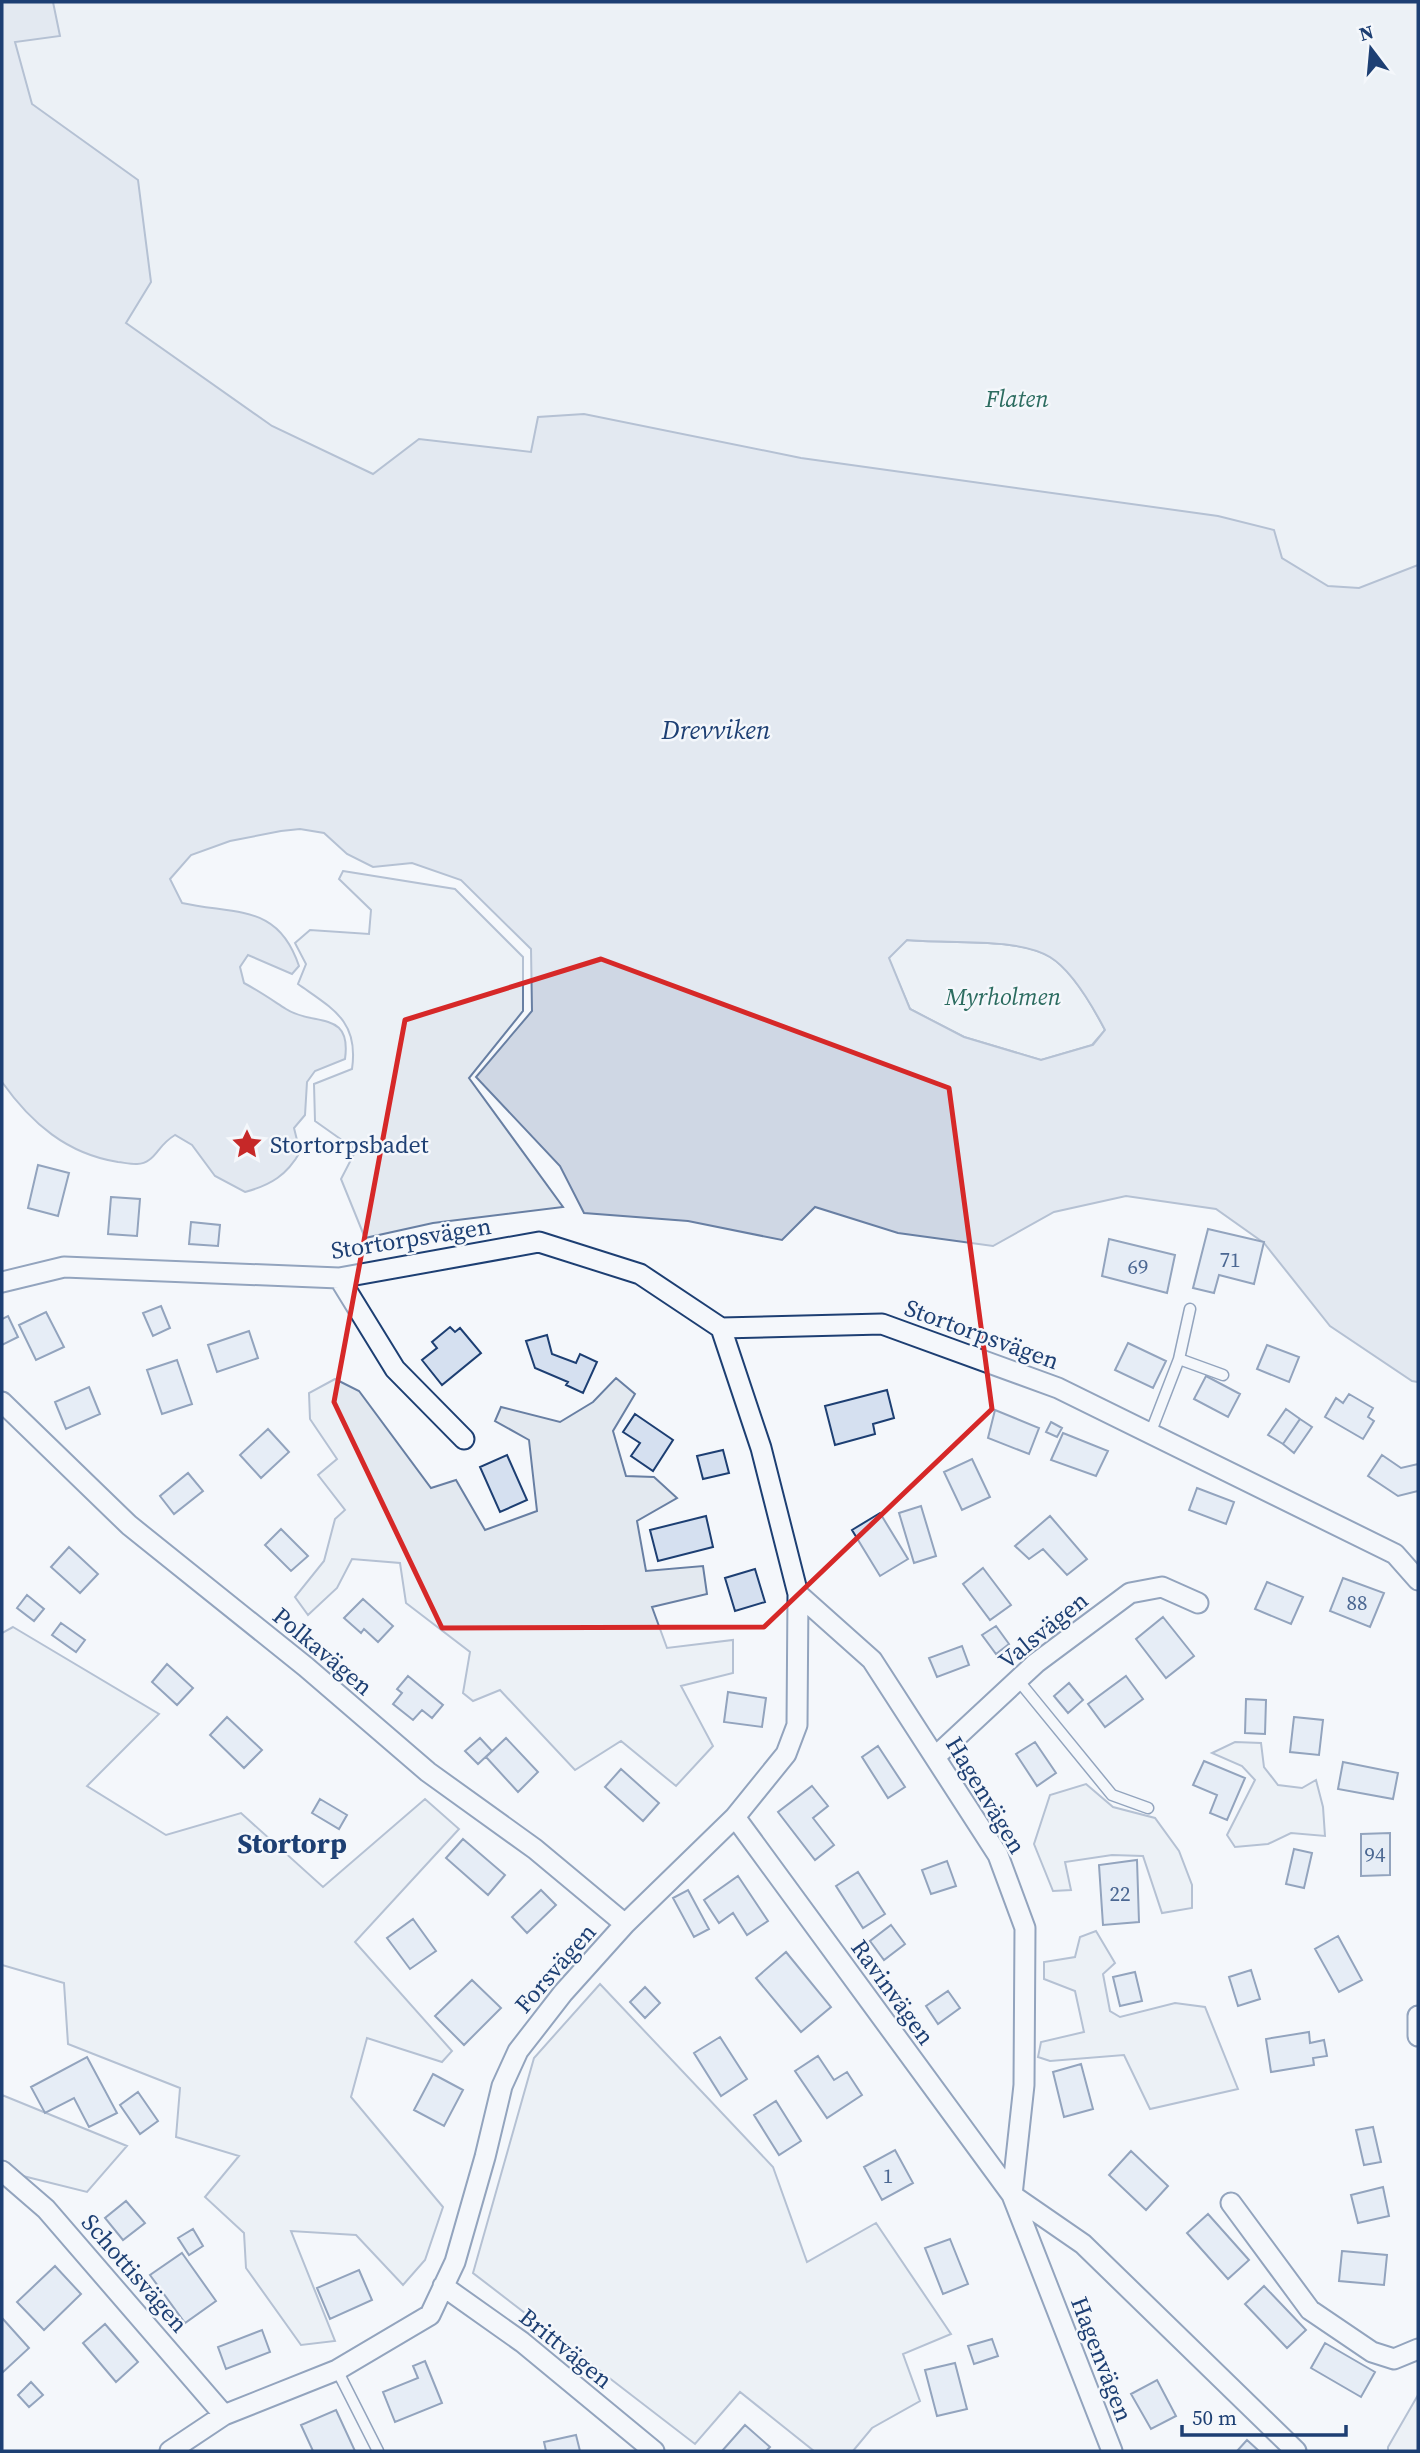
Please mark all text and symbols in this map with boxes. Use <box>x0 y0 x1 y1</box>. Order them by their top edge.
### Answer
north arrow <box>1336 14 1406 84</box>
text: N <box>1356 18 1377 47</box>
park label: Flaten <box>984 382 1049 415</box>
water label: Drevviken <box>661 712 771 748</box>
park label: Myrholmen <box>944 980 1061 1013</box>
place icon: Stortorpsbadet <box>230 1127 264 1161</box>
place label: Stortorpsbadet <box>270 1128 429 1161</box>
street label: Stortorpsvägen <box>328 1209 494 1267</box>
house number: 71 <box>1220 1245 1241 1274</box>
house number: 69 <box>1128 1252 1149 1281</box>
street label: Stortorpsvägen <box>900 1291 1064 1377</box>
street label: Valsvägen <box>991 1584 1095 1676</box>
house number: 88 <box>1347 1588 1368 1617</box>
street label: Polkavägen <box>266 1599 380 1703</box>
street label: Hagenvägen <box>938 1730 1034 1860</box>
district label: Stortorp <box>237 1824 347 1862</box>
house number: 94 <box>1365 1840 1386 1869</box>
house number: 22 <box>1110 1879 1131 1908</box>
street label: Forsvägen <box>507 1916 603 2020</box>
street label: Ravinvägen <box>843 1932 943 2052</box>
house number: 1 <box>883 2161 893 2190</box>
street label: Schottisvägen <box>74 2207 196 2339</box>
street label: Hagenvägen <box>1063 2292 1141 2426</box>
street label: Brittvägen <box>512 2300 620 2396</box>
scale bar <box>1182 2394 1346 2438</box>
text: 50 m <box>1192 2403 1237 2432</box>

